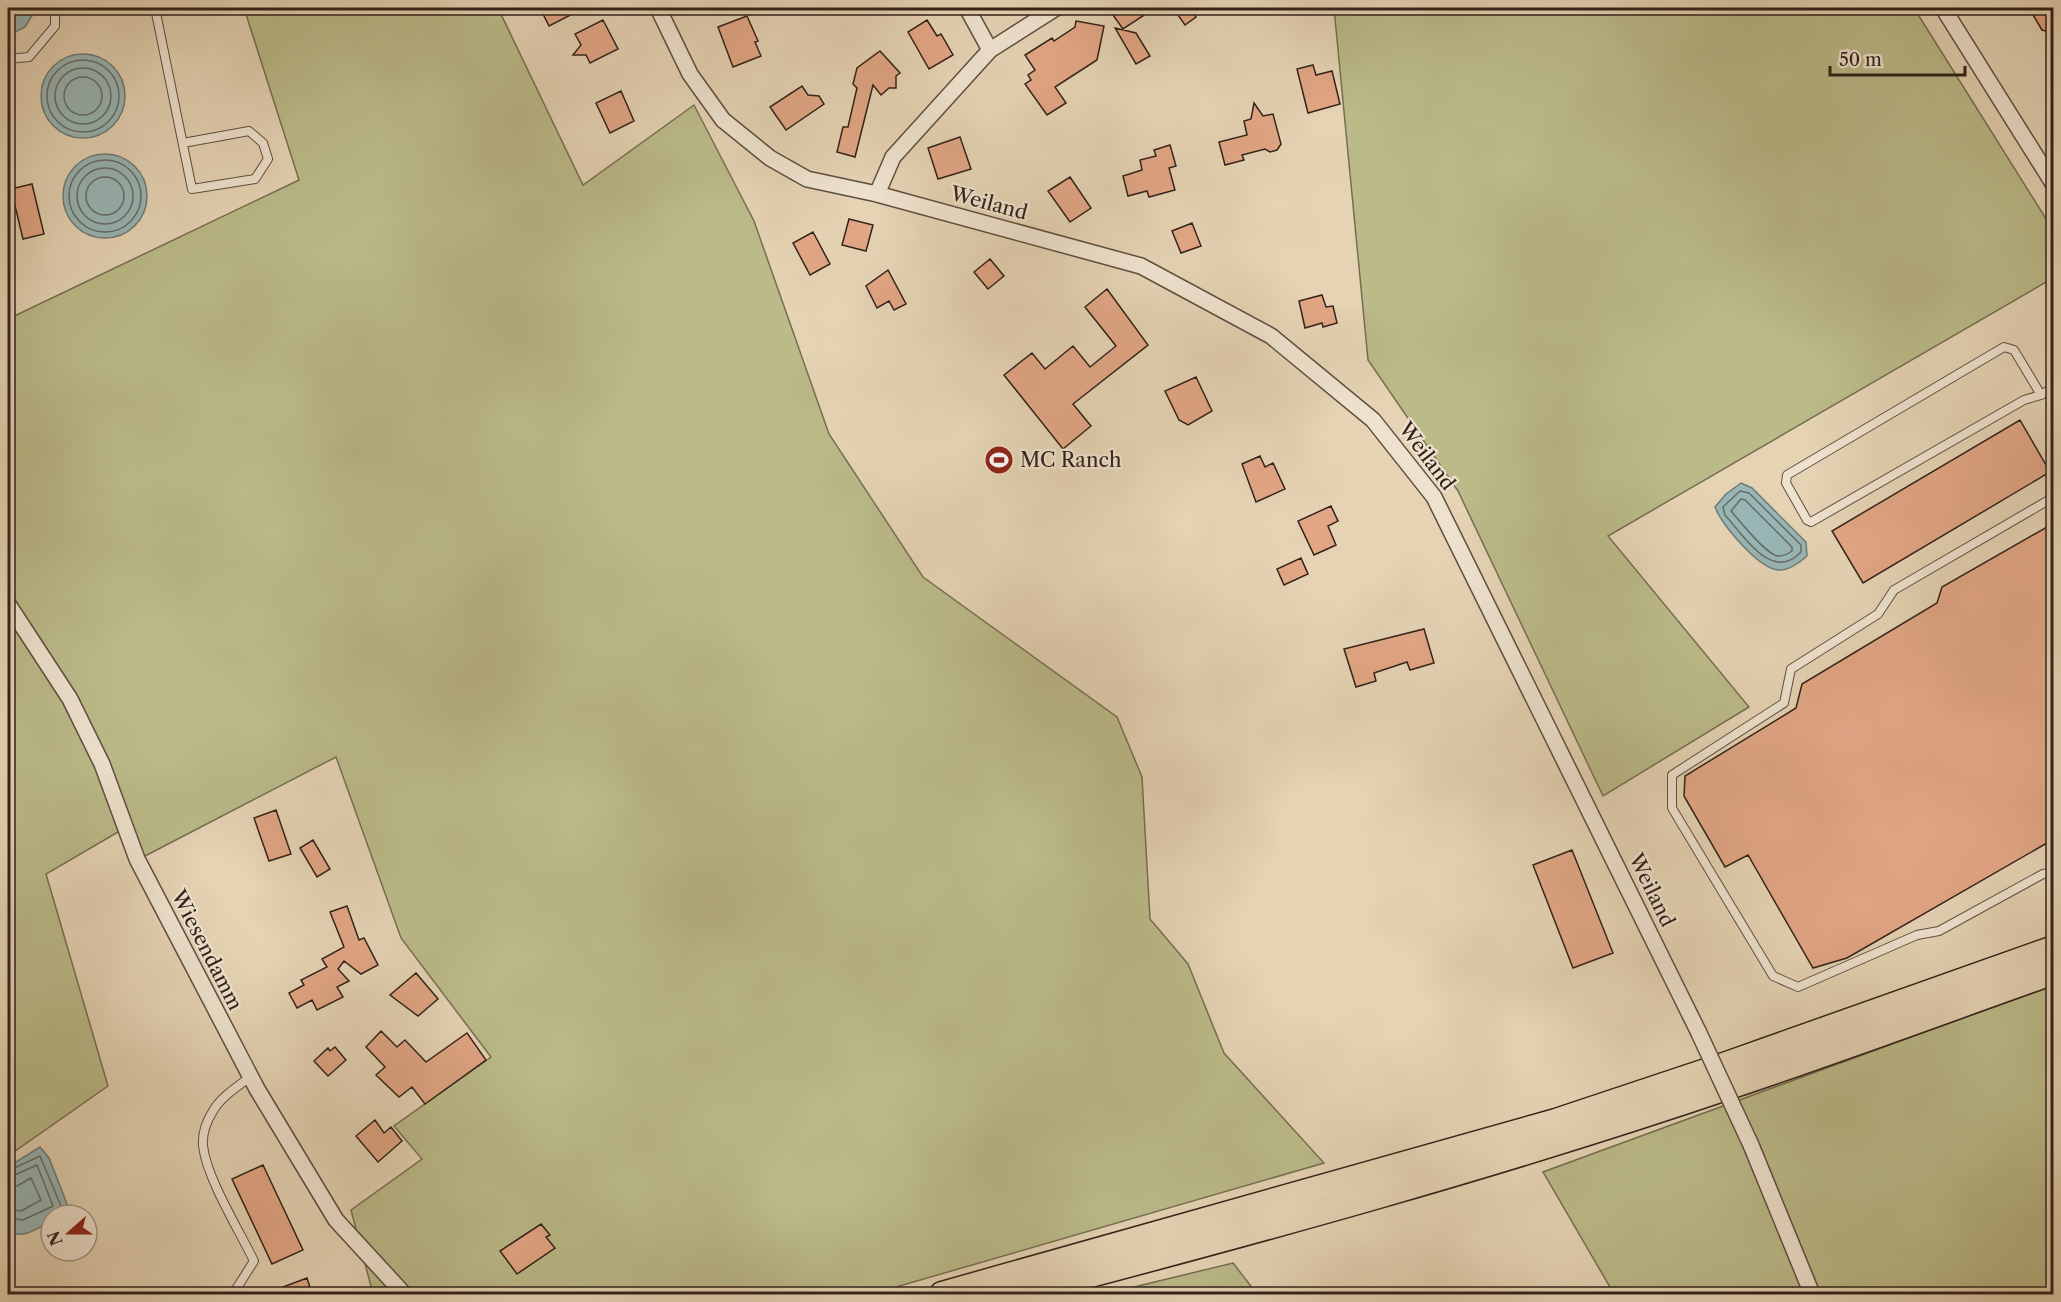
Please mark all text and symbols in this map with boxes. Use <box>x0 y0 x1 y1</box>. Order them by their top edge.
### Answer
scale bar <box>1830 39 1965 77</box>
text: 50 m <box>1839 49 1882 71</box>
street label: Weiland <box>947 181 1030 225</box>
street label: Weiland <box>1393 417 1460 495</box>
sports icon: MC Ranch <box>983 444 1015 476</box>
place label: MC Ranch <box>1020 448 1122 472</box>
street label: Weiland <box>1624 848 1680 931</box>
street label: Wiesendamm <box>166 885 248 1014</box>
north arrow <box>39 1203 99 1263</box>
text: N <box>43 1228 67 1248</box>

